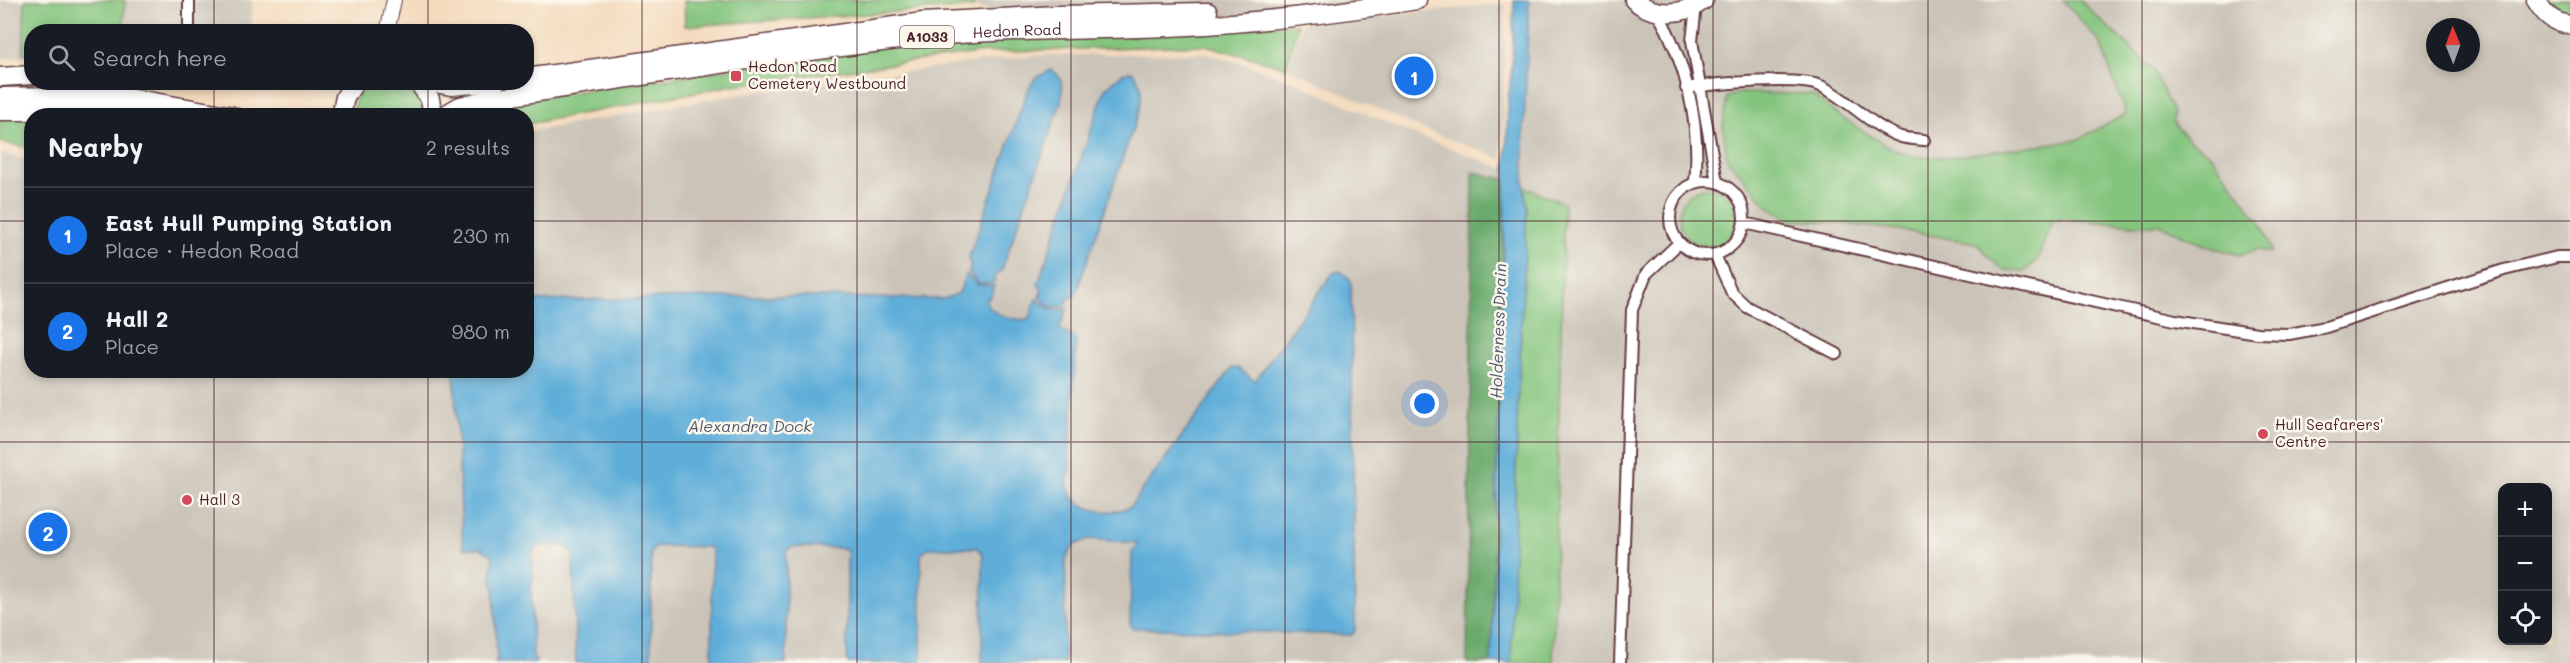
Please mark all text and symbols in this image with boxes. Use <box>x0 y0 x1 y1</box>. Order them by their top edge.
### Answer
north arrow <box>2426 18 2480 72</box>
street label: Hedon Road <box>972 19 1062 42</box>
search box <box>24 24 534 90</box>
road number: A1033 <box>900 26 954 48</box>
icon: search <box>45 41 78 74</box>
text: Search here <box>93 43 227 72</box>
pin: 1 <box>1394 54 1434 98</box>
place label: Hedon Road Cemetery Westbound <box>748 56 906 93</box>
marker: Hedon Road Cemetery Westbound <box>729 69 743 83</box>
text: Nearby <box>48 130 143 164</box>
text: 2 results <box>426 134 510 160</box>
text: East Hull Pumping Station <box>105 208 392 237</box>
text: 1 <box>63 222 72 248</box>
text: 230 m <box>452 222 510 248</box>
text: Place · Hedon Road <box>105 237 299 263</box>
water label: Holderness Drain <box>1485 263 1510 399</box>
text: Hall 2 <box>105 304 168 333</box>
text: 2 <box>62 318 73 344</box>
text: 980 m <box>451 318 510 344</box>
text: Place <box>105 333 159 359</box>
your location <box>1410 389 1439 418</box>
place label: Hull Seafarers' Centre <box>2275 414 2383 451</box>
water label: Alexandra Dock <box>688 415 812 436</box>
marker: Hull Seafarers' Centre <box>2256 427 2270 441</box>
map controls <box>2498 483 2552 645</box>
button: + <box>2498 483 2552 537</box>
place label: Hall 3 <box>199 489 240 509</box>
marker: Hall 3 <box>180 493 194 507</box>
pin: 2 <box>28 510 68 554</box>
button: − <box>2498 537 2552 591</box>
button: locate <box>2498 591 2552 645</box>

